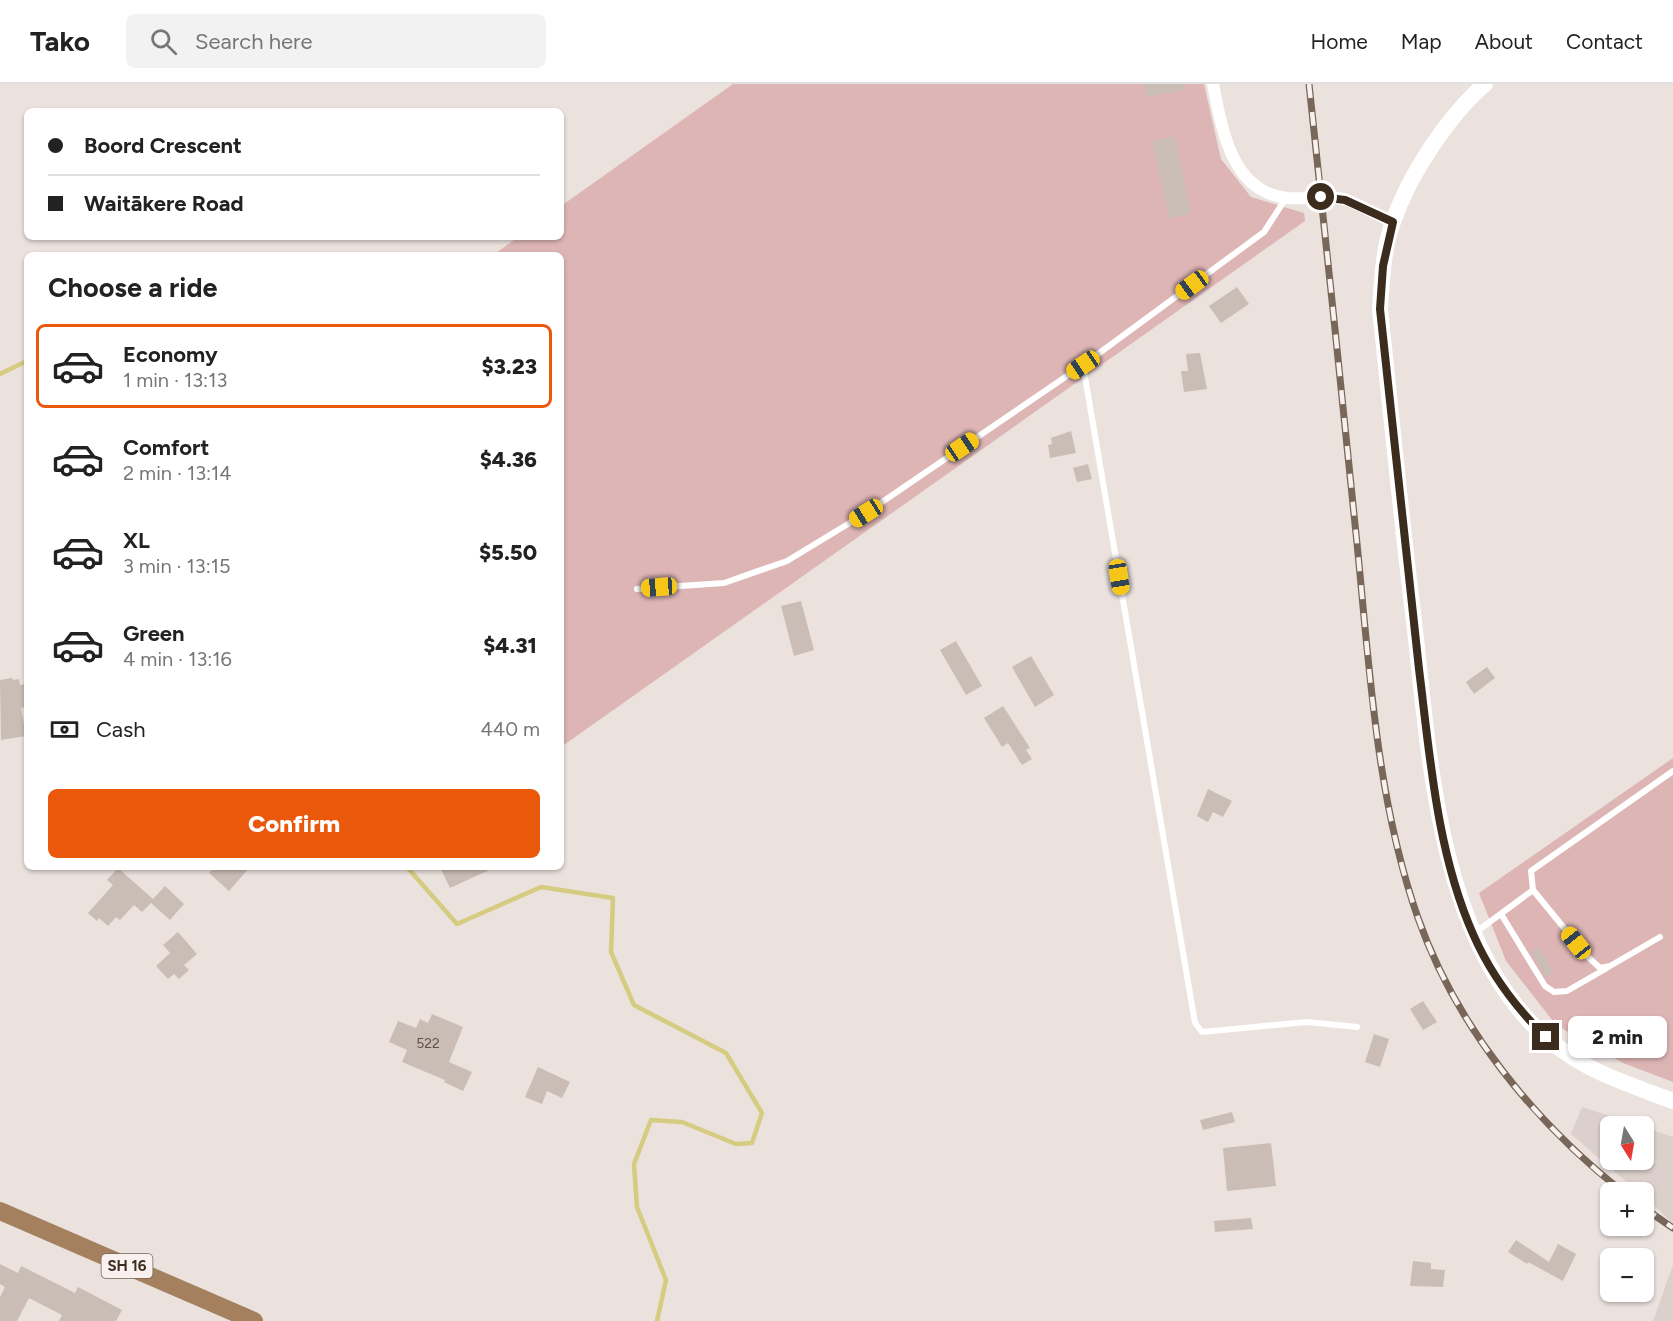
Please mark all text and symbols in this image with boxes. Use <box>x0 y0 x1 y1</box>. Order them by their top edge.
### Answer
search box <box>126 14 546 68</box>
text: Tako <box>30 24 90 58</box>
icon: search <box>147 25 180 58</box>
text: Search here <box>195 28 313 55</box>
text: Home <box>1311 29 1368 54</box>
text: Map <box>1401 29 1442 54</box>
text: About <box>1475 29 1533 54</box>
text: Contact <box>1566 29 1643 54</box>
text: Boord Crescent <box>84 132 242 159</box>
route start <box>1307 183 1334 210</box>
text: Waitākere Road <box>84 190 244 217</box>
car <box>1172 267 1212 303</box>
text: Choose a ride <box>48 271 217 304</box>
icon: car <box>51 339 105 393</box>
text: Economy <box>123 341 218 368</box>
car <box>1063 347 1103 383</box>
text: $3.23 <box>481 353 537 380</box>
text: 1 min · 13:13 <box>123 368 227 392</box>
car <box>942 429 982 465</box>
icon: car <box>51 432 105 486</box>
text: Comfort <box>123 434 209 461</box>
text: $4.36 <box>480 446 537 473</box>
text: 2 min · 13:14 <box>123 461 232 485</box>
car <box>846 496 886 530</box>
icon: car <box>51 525 105 579</box>
text: XL <box>123 527 150 554</box>
text: $5.50 <box>479 539 537 566</box>
text: 3 min · 13:15 <box>123 554 231 578</box>
car <box>1107 558 1131 596</box>
car <box>640 577 678 597</box>
icon: car <box>51 618 105 672</box>
text: Green <box>123 620 185 647</box>
text: $4.31 <box>483 632 537 659</box>
text: 4 min · 13:16 <box>123 647 232 671</box>
icon: cash <box>48 713 81 746</box>
text: Cash <box>96 716 146 743</box>
text: 440 m <box>480 717 540 741</box>
button: Confirm <box>48 789 540 858</box>
car <box>1558 923 1594 963</box>
callout: 2 min <box>1567 1016 1666 1058</box>
route end <box>1532 1023 1559 1050</box>
text: 2 min <box>1592 1025 1643 1049</box>
house number: 522 <box>416 1035 440 1052</box>
north arrow <box>1600 1116 1654 1170</box>
map controls <box>1600 1116 1654 1302</box>
button: + <box>1600 1182 1654 1236</box>
button: − <box>1600 1248 1654 1302</box>
road number: SH 16 <box>102 1254 152 1278</box>

